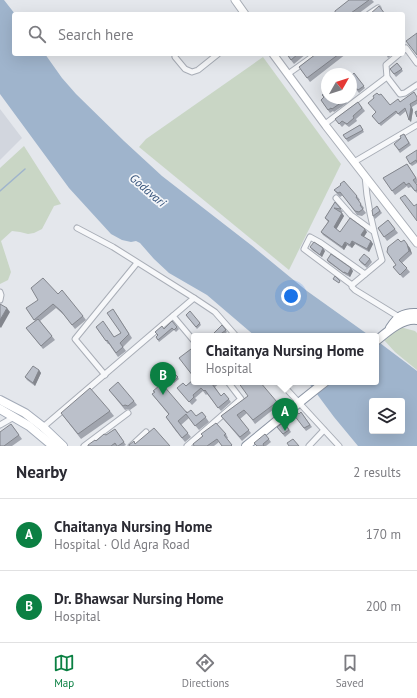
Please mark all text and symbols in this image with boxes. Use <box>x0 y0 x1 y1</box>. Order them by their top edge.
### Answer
search box <box>12 12 405 56</box>
icon: search <box>26 23 48 45</box>
text: Search here <box>58 25 134 44</box>
north arrow <box>321 68 357 104</box>
water label: Godavari <box>127 170 170 210</box>
your location <box>281 286 301 306</box>
popup <box>191 333 379 385</box>
text: Chaitanya Nursing Home <box>206 341 364 360</box>
text: Hospital <box>206 360 252 377</box>
pin: B <box>150 362 176 395</box>
pin: A <box>272 398 298 431</box>
map controls <box>369 398 405 434</box>
button: layers <box>369 398 405 434</box>
text: Nearby <box>16 461 67 483</box>
text: 2 results <box>353 464 401 481</box>
text: Chaitanya Nursing Home <box>54 517 212 536</box>
text: A <box>25 526 33 543</box>
text: 170 m <box>366 526 401 543</box>
text: Hospital · Old Agra Road <box>54 536 190 553</box>
text: Dr. Bhawsar Nursing Home <box>54 589 224 608</box>
text: B <box>25 598 33 615</box>
text: 200 m <box>366 598 401 615</box>
text: Hospital <box>54 608 100 625</box>
tab: Map <box>53 652 75 690</box>
tab: Directions <box>182 652 229 690</box>
tab: Saved <box>336 652 364 690</box>

